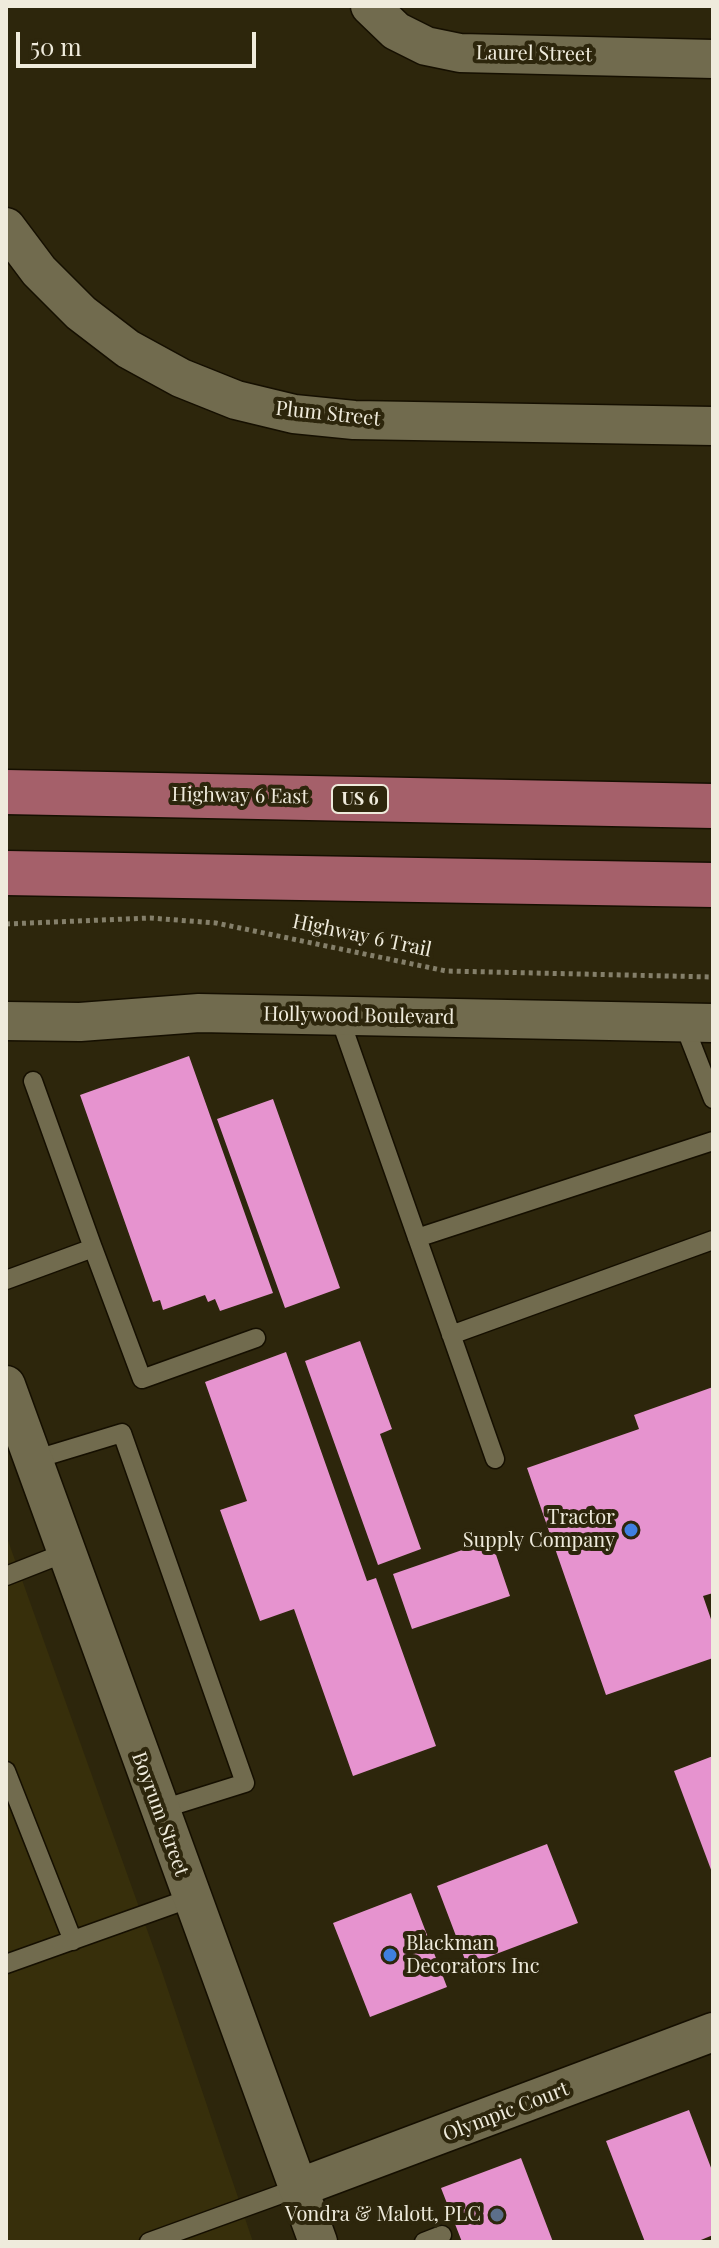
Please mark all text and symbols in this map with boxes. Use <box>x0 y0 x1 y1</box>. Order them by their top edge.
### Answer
scale bar <box>20 16 260 66</box>
text: 50 m <box>30 30 82 62</box>
street label: Laurel Street <box>476 41 592 67</box>
street label: Plum Street <box>274 397 382 431</box>
street label: Highway 6 East <box>171 783 309 809</box>
road number: US 6 <box>332 785 388 813</box>
street label: Highway 6 Trail <box>290 910 434 962</box>
street label: Hollywood Boulevard <box>263 1002 455 1030</box>
place label: Tractor Supply Company <box>463 1506 615 1553</box>
marker: Tractor Supply Company <box>622 1521 640 1539</box>
street label: Boyrum Street <box>126 1749 194 1879</box>
place label: Blackman Decorators Inc <box>406 1932 539 1979</box>
marker: Blackman Decorators Inc <box>381 1946 399 1964</box>
street label: Olympic Court <box>440 2077 572 2147</box>
place label: Vondra & Malott, PLC <box>285 2203 481 2227</box>
marker: Vondra & Malott, PLC <box>488 2206 506 2224</box>

